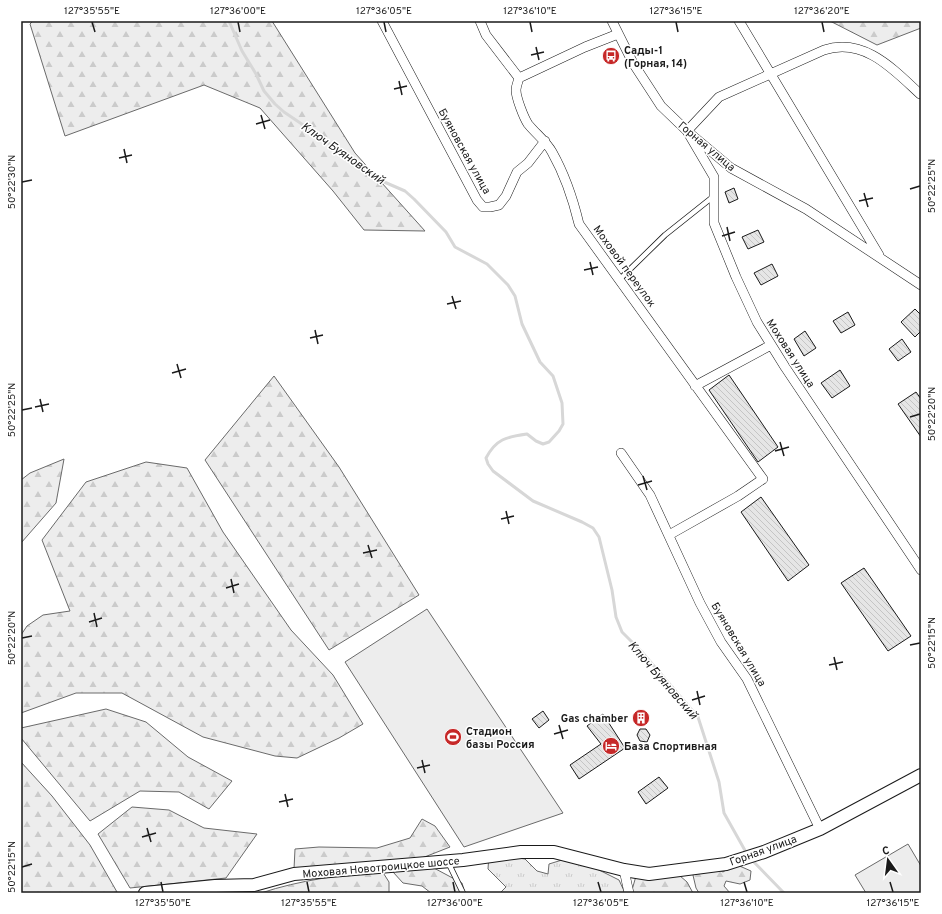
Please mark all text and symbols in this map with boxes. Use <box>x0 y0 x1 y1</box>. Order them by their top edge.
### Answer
text: 127°35'55"E <box>64 5 120 18</box>
text: 127°36'00"E <box>210 5 266 18</box>
text: 127°36'05"E <box>356 5 412 18</box>
text: 127°36'10"E <box>503 5 557 18</box>
text: 127°36'15"E <box>649 5 703 18</box>
text: 127°36'20"E <box>794 5 850 18</box>
place label: Сады-1 (Горная, 14) <box>624 44 687 71</box>
bus stop icon: Сады-1 (Горная, 14) <box>601 46 621 66</box>
street label: Буяновская улица <box>435 106 494 197</box>
water label: Ключ Буяновский <box>297 119 388 189</box>
street label: Горная улица <box>675 119 738 175</box>
text: 50°22'30"N <box>6 155 19 209</box>
text: 50°22'25"N <box>926 159 939 213</box>
street label: Моховой переулок <box>590 223 659 310</box>
street label: Моховая улица <box>763 317 818 391</box>
text: 50°22'25"N <box>6 383 19 437</box>
text: 50°22'20"N <box>926 387 939 441</box>
street label: Буяновская улица <box>707 600 769 689</box>
text: 50°22'20"N <box>6 611 19 665</box>
text: 50°22'15"N <box>926 617 939 669</box>
water label: Ключ Буяновский <box>624 638 701 724</box>
building icon: Gas chamber <box>631 708 651 728</box>
place label: Gas chamber <box>561 712 628 726</box>
place label: Стадион базы Россия <box>466 725 535 752</box>
sports icon: Стадион базы Россия <box>443 727 463 747</box>
hotel icon: База Спортивная <box>601 736 621 756</box>
place label: База Спортивная <box>624 740 717 754</box>
street label: Горная улица <box>728 832 799 870</box>
north arrow <box>868 840 908 880</box>
text: 50°22'15"N <box>6 841 19 893</box>
text: С <box>881 844 891 859</box>
street label: Моховая Новотроицкое шоссе <box>302 854 460 882</box>
text: 127°35'50"E <box>135 897 191 910</box>
text: 127°35'55"E <box>281 897 337 910</box>
text: 127°36'00"E <box>427 897 483 910</box>
text: 127°36'05"E <box>573 897 629 910</box>
text: 127°36'10"E <box>720 897 774 910</box>
text: 127°36'15"E <box>866 897 920 910</box>

